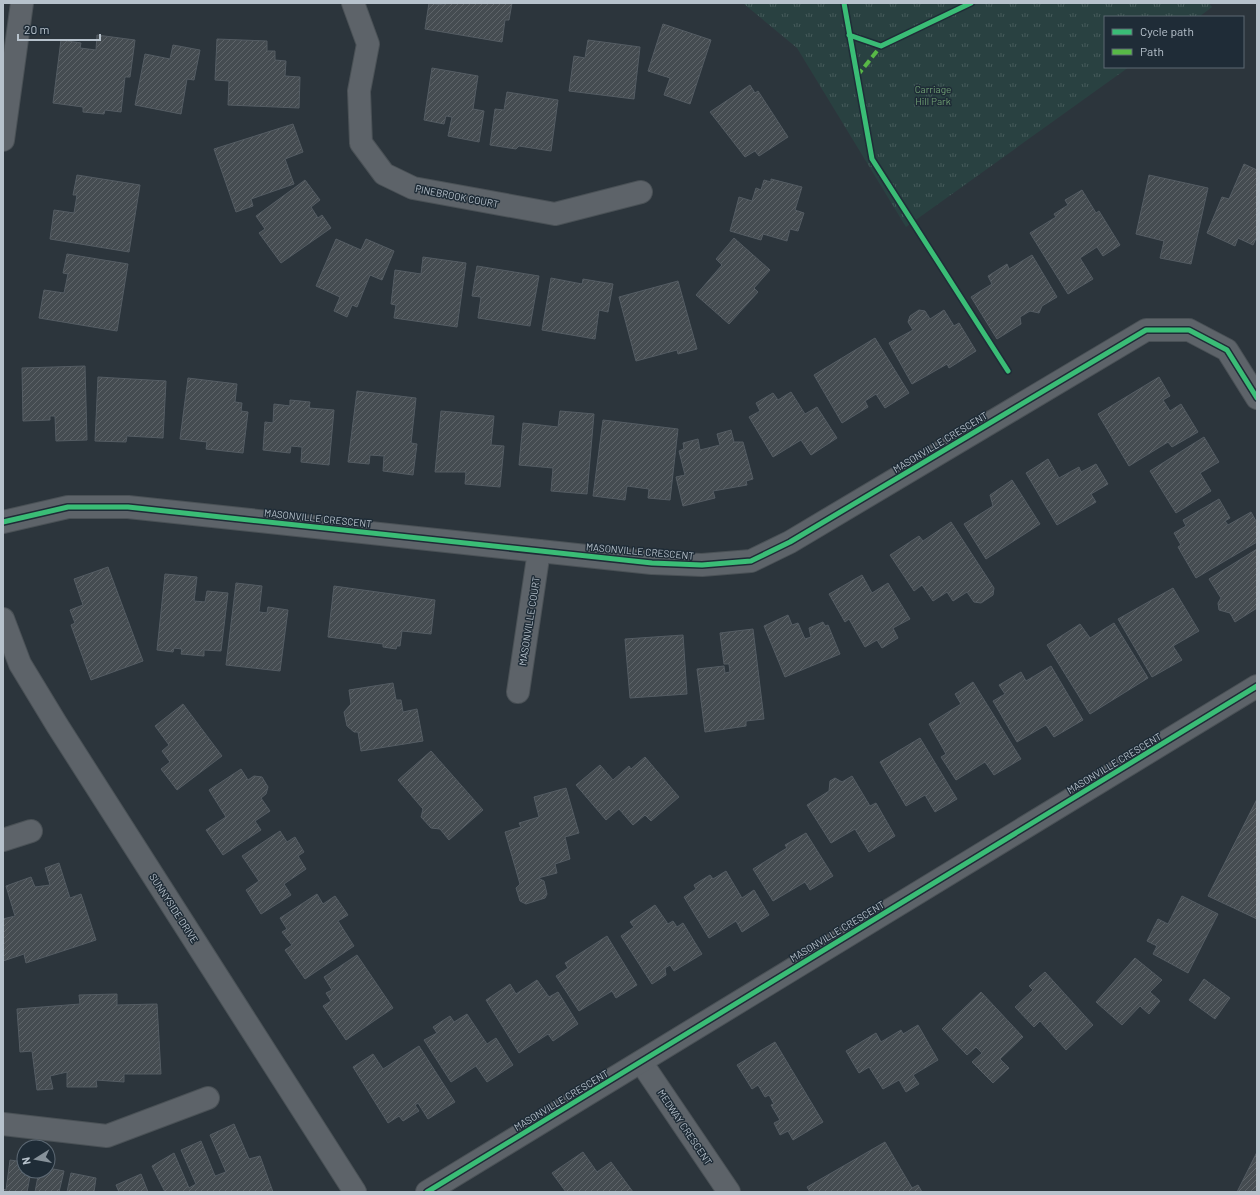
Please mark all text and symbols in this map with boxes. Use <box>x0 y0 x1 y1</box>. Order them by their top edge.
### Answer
scale bar <box>18 16 100 42</box>
legend <box>1104 16 1244 68</box>
text: 20 m <box>24 22 50 36</box>
text: Cycle path <box>1140 24 1194 38</box>
text: Path <box>1140 44 1164 58</box>
park label: Carriage Hill Park <box>915 83 951 107</box>
street label: PINEBROOK COURT <box>414 182 500 210</box>
street label: MASONVILLE CRESCENT <box>891 409 990 475</box>
street label: MASONVILLE CRESCENT <box>264 506 373 530</box>
street label: MASONVILLE CRESCENT <box>586 540 695 562</box>
street label: MASONVILLE COURT <box>516 575 542 666</box>
street label: MASONVILLE CRESCENT <box>1065 730 1164 796</box>
street label: SUNNYSIDE DRIVE <box>147 871 201 945</box>
street label: MASONVILLE CRESCENT <box>788 898 887 964</box>
street label: MASONVILLE CRESCENT <box>512 1067 611 1133</box>
street label: MEDWAY CRESCENT <box>655 1087 715 1167</box>
north arrow <box>16 1139 56 1179</box>
text: N <box>19 1156 33 1166</box>

